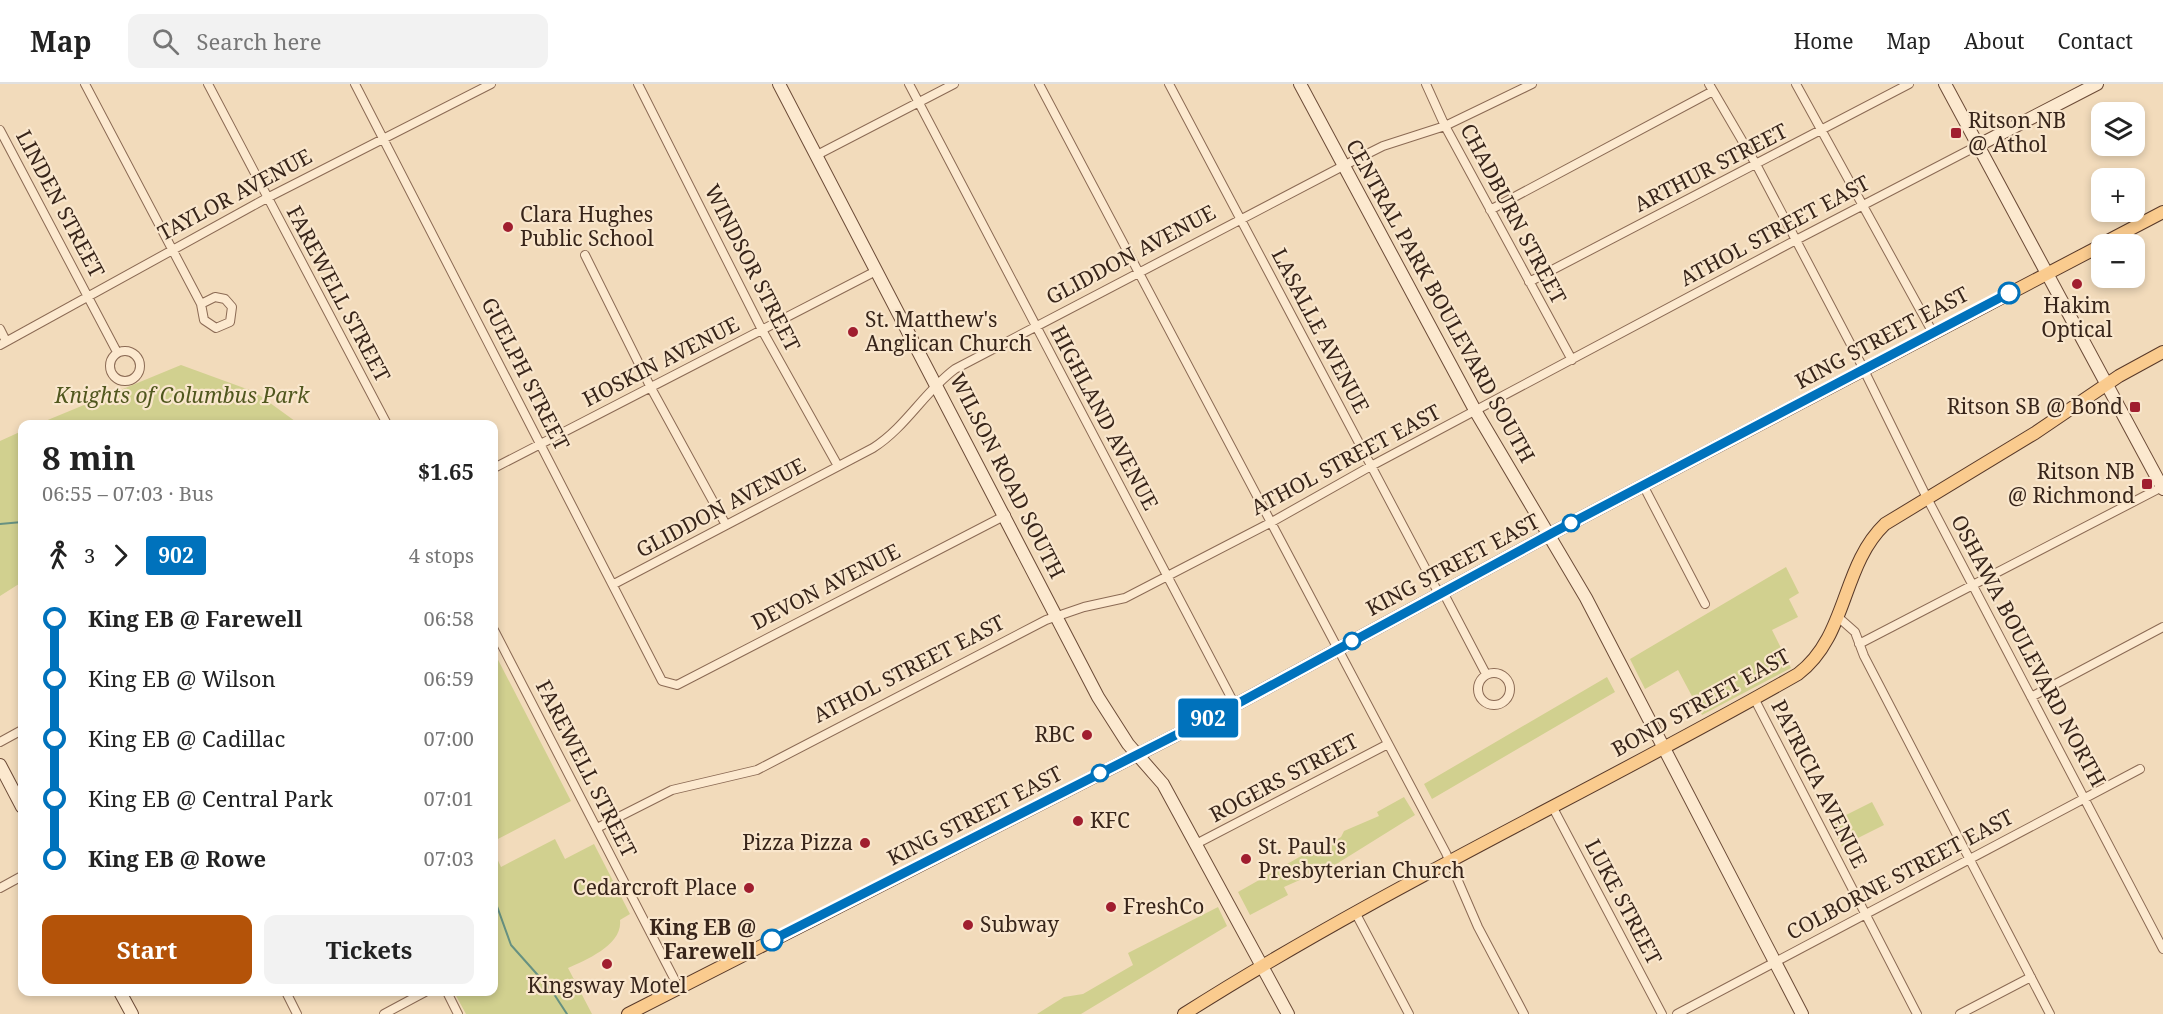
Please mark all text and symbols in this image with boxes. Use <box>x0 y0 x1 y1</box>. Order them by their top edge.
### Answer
search box <box>128 14 548 68</box>
text: Map <box>30 22 92 60</box>
icon: search <box>149 25 182 58</box>
text: Search here <box>197 26 321 56</box>
text: Home <box>1794 27 1854 55</box>
text: Map <box>1887 27 1931 55</box>
text: About <box>1964 27 2025 55</box>
text: Contact <box>2058 27 2133 55</box>
map controls <box>2091 102 2145 288</box>
button: layers <box>2091 102 2145 156</box>
place label: Ritson NB @ Athol <box>1968 106 2066 158</box>
street label: ARTHUR STREET <box>1629 116 1792 218</box>
street label: CHADBURN STREET <box>1454 118 1573 309</box>
street label: LINDEN STREET <box>10 125 112 282</box>
marker: Ritson NB @ Athol <box>1949 126 1963 140</box>
street label: CENTRAL PARK BOULEVARD SOUTH <box>1340 134 1542 467</box>
street label: TAYLOR AVENUE <box>153 142 316 247</box>
street label: ATHOL STREET EAST <box>1675 168 1874 292</box>
button: + <box>2091 168 2145 222</box>
street label: WINDSOR STREET <box>699 179 807 356</box>
street label: GLIDDON AVENUE <box>1041 198 1220 311</box>
place label: Clara Hughes Public School <box>520 200 654 252</box>
street label: FAREWELL STREET <box>281 201 397 387</box>
marker: Clara Hughes Public School <box>501 220 515 234</box>
button: − <box>2091 234 2145 288</box>
street label: LASALLE AVENUE <box>1266 243 1376 418</box>
marker: Hakim Optical <box>2070 277 2084 291</box>
street label: KING STREET EAST <box>1790 279 1973 395</box>
unlabelled marker <box>1998 282 2020 304</box>
place label: Hakim Optical <box>2041 291 2113 343</box>
street label: GUELPH STREET <box>475 292 576 455</box>
place label: St. Matthew's Anglican Church <box>865 305 1032 357</box>
street label: HOSKIN AVENUE <box>578 310 744 413</box>
street label: HIGHLAND AVENUE <box>1044 320 1165 515</box>
marker: St. Matthew's Anglican Church <box>846 325 860 339</box>
street label: WILSON ROAD SOUTH <box>944 368 1072 583</box>
park label: Knights of Columbus Park <box>54 381 310 409</box>
place label: Ritson SB @ Bond <box>1947 392 2123 420</box>
street label: ATHOL STREET EAST <box>1246 397 1445 521</box>
marker: Ritson SB @ Bond <box>2128 400 2142 414</box>
text: 8 min <box>42 435 135 480</box>
street label: GLIDDON AVENUE <box>631 451 810 564</box>
text: $1.65 <box>418 456 474 486</box>
place label: Ritson NB @ Richmond <box>2008 457 2135 509</box>
marker: Ritson NB @ Richmond <box>2140 477 2154 491</box>
text: 06:55 – 07:03 · Bus <box>42 480 213 507</box>
street label: KING STREET EAST <box>1361 506 1544 622</box>
street label: OSHAWA BOULEVARD NORTH <box>1945 510 2113 791</box>
unlabelled marker <box>1562 514 1580 532</box>
street label: DEVON AVENUE <box>746 537 905 636</box>
icon: walk <box>42 539 75 572</box>
icon: forward <box>104 539 137 572</box>
text: 902 <box>158 541 194 569</box>
text: 3 <box>84 542 95 569</box>
text: 4 stops <box>409 542 474 569</box>
text: King EB @ Farewell <box>88 603 302 633</box>
text: 06:58 <box>424 605 474 632</box>
street label: ATHOL STREET EAST <box>808 608 1009 729</box>
unlabelled marker <box>1343 632 1361 650</box>
street label: BOND STREET EAST <box>1606 641 1795 763</box>
text: King EB @ Wilson <box>88 663 276 693</box>
text: 06:59 <box>424 665 474 692</box>
street label: FAREWELL STREET <box>530 675 644 862</box>
street label: PATRICIA AVENUE <box>1765 695 1874 872</box>
line badge: 902 <box>1174 698 1242 738</box>
text: 902 <box>1190 704 1226 732</box>
place label: RBC <box>1035 720 1075 748</box>
text: King EB @ Cadillac <box>88 723 285 753</box>
text: 07:00 <box>424 725 474 752</box>
street label: ROGERS STREET <box>1204 726 1363 828</box>
marker: RBC <box>1080 728 1094 742</box>
street label: KING STREET EAST <box>882 759 1067 871</box>
unlabelled marker <box>1091 764 1109 782</box>
text: King EB @ Central Park <box>88 783 333 813</box>
text: 07:01 <box>424 785 474 812</box>
street label: COLBORNE STREET EAST <box>1781 802 2018 946</box>
place label: KFC <box>1090 806 1130 834</box>
marker: KFC <box>1071 814 1085 828</box>
place label: Pizza Pizza <box>742 828 853 856</box>
place label: St. Paul's Presbyterian Church <box>1258 832 1465 884</box>
street label: LUKE STREET <box>1579 834 1669 969</box>
marker: Pizza Pizza <box>858 836 872 850</box>
text: King EB @ Rowe <box>88 843 266 873</box>
text: 07:03 <box>424 845 474 872</box>
marker: St. Paul's Presbyterian Church <box>1239 852 1253 866</box>
place label: Cedarcroft Place <box>573 873 737 901</box>
marker: Cedarcroft Place <box>742 881 756 895</box>
place label: FreshCo <box>1123 892 1204 920</box>
marker: FreshCo <box>1104 900 1118 914</box>
place label: Subway <box>980 910 1059 938</box>
place label: King EB @ Farewell <box>649 913 757 965</box>
button: Start <box>42 915 252 984</box>
button: Tickets <box>264 915 474 984</box>
marker: Subway <box>961 918 975 932</box>
marker: King EB @ Farewell <box>761 929 783 951</box>
marker: Kingsway Motel <box>600 957 614 971</box>
place label: Kingsway Motel <box>527 971 687 999</box>

